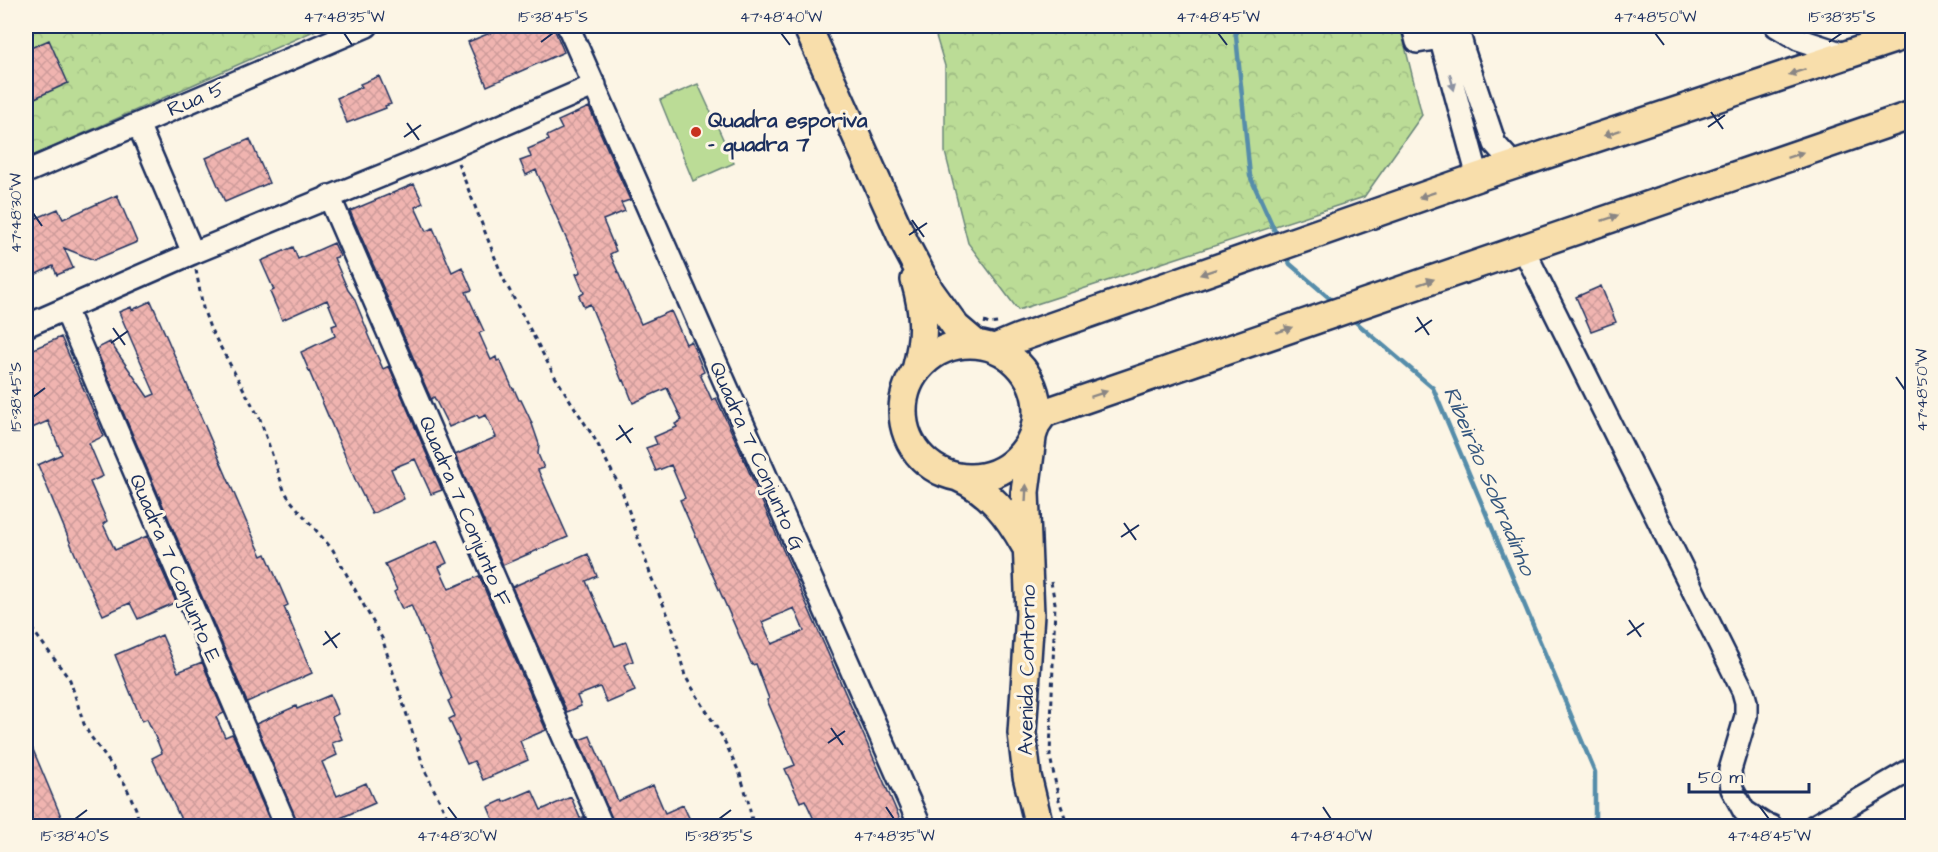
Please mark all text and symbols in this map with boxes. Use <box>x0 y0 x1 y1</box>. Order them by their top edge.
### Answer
text: 47°48'35"W <box>303 7 385 28</box>
text: 15°38'45"S <box>518 7 588 28</box>
text: 47°48'40"W <box>740 7 822 28</box>
text: 47°48'45"W <box>1176 7 1260 28</box>
text: 47°48'50"W <box>1614 7 1696 28</box>
text: 15°38'35"S <box>1808 7 1876 28</box>
one-way arrow <box>1788 68 1806 77</box>
one-way arrow <box>1448 73 1457 91</box>
street label: Rua 5 <box>163 74 229 124</box>
place label: Quadra esporiva - quadra 7 <box>708 106 868 160</box>
marker: Quadra esporiva - quadra 7 <box>689 125 703 139</box>
one-way arrow <box>1603 128 1621 138</box>
one-way arrow <box>1786 150 1804 159</box>
text: 47°48'30"W <box>6 173 27 253</box>
one-way arrow <box>1418 191 1436 200</box>
one-way arrow <box>1601 213 1619 223</box>
one-way arrow <box>1199 267 1217 277</box>
one-way arrow <box>1417 276 1435 286</box>
one-way arrow <box>1275 325 1293 335</box>
text: 47°48'50"W <box>1912 349 1933 431</box>
street label: Quadra 7 Conjunto G <box>702 357 812 556</box>
text: 15°38'45"S <box>6 362 27 432</box>
water label: Ribeirão Sobradinho <box>1435 382 1543 582</box>
one-way arrow <box>1091 388 1109 398</box>
street label: Quadra 7 Conjunto F <box>412 411 518 611</box>
street label: Quadra 7 Conjunto E <box>122 469 228 667</box>
one-way arrow <box>1021 483 1030 502</box>
street label: Avenida Contorno <box>1011 584 1043 756</box>
scale bar <box>1689 756 1809 794</box>
text: 50 m <box>1698 765 1743 790</box>
text: 15°38'40"S <box>41 826 110 847</box>
text: 47°48'30"W <box>417 826 497 847</box>
text: 15°38'35"S <box>685 826 753 847</box>
text: 47°48'35"W <box>853 826 935 847</box>
text: 47°48'40"W <box>1290 826 1372 847</box>
text: 47°48'45"W <box>1727 826 1811 847</box>

